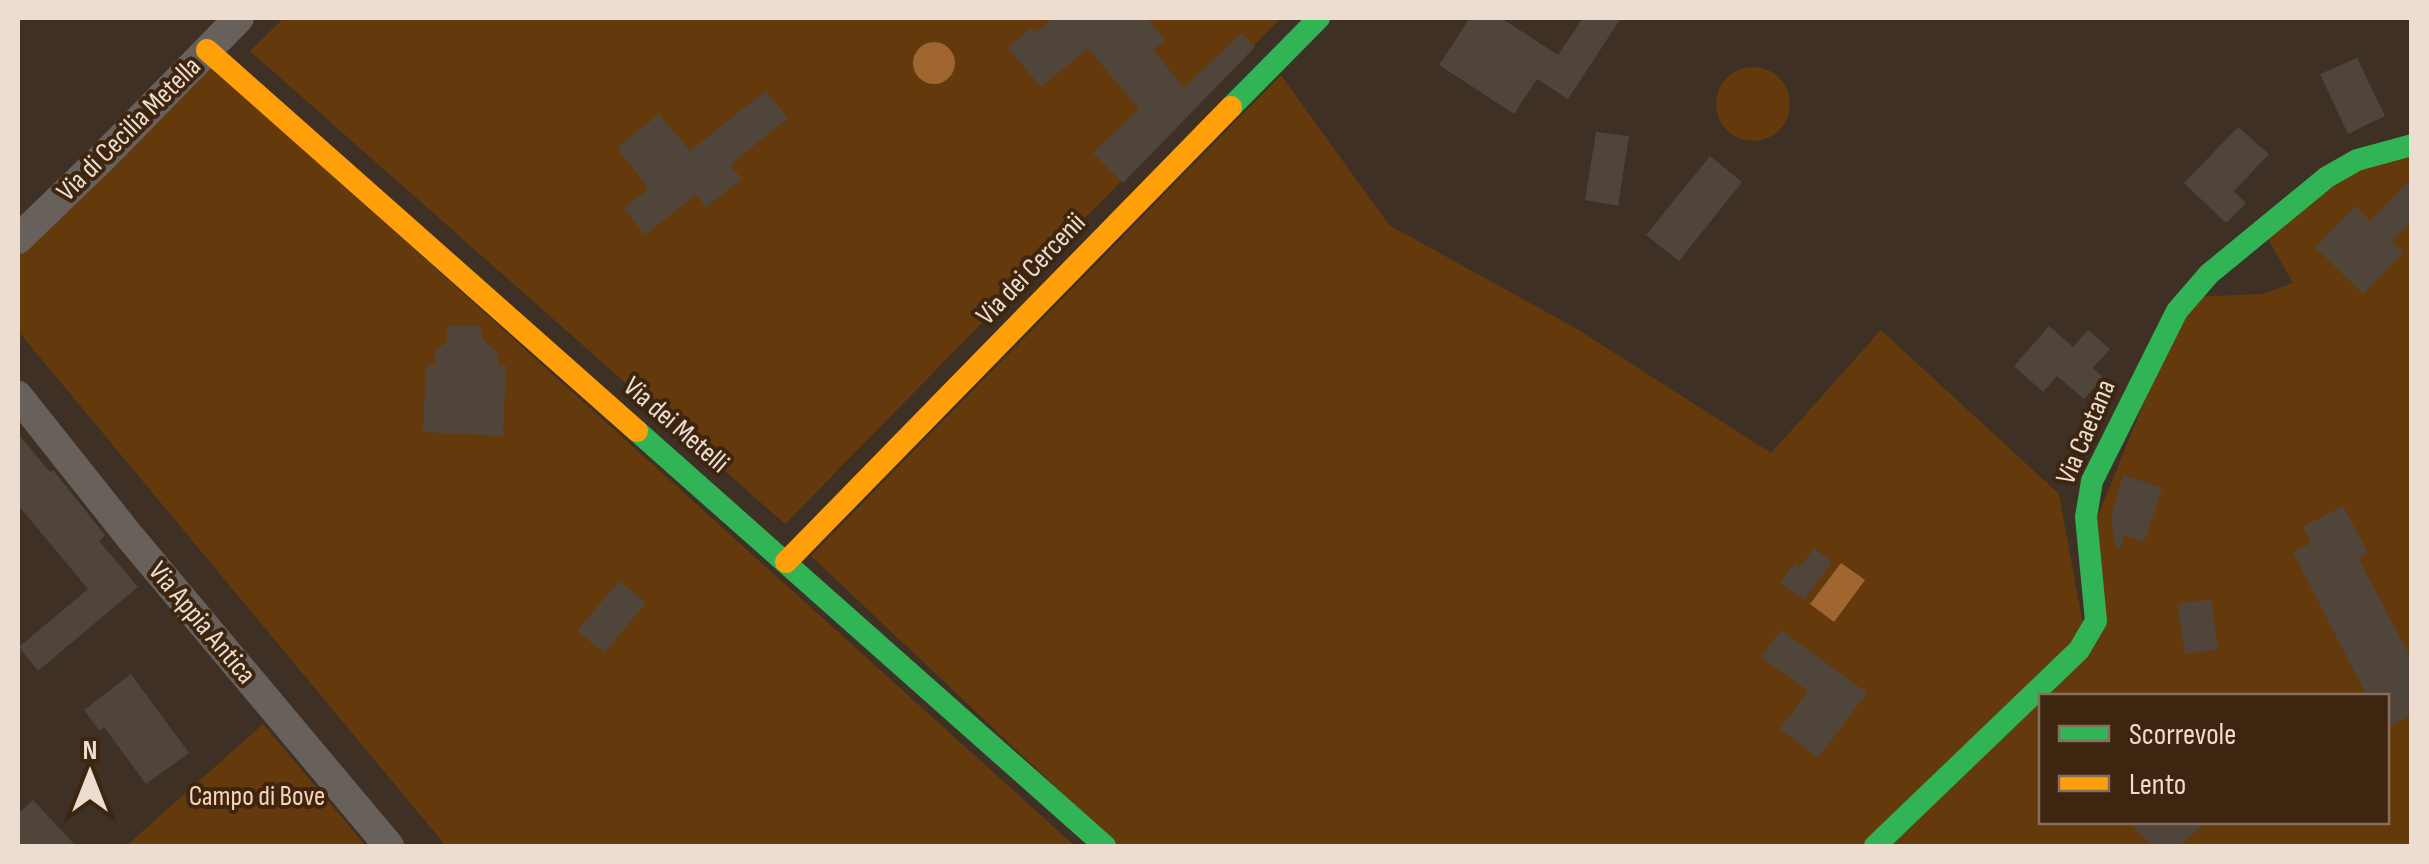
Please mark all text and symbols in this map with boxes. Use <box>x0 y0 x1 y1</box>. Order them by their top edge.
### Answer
street label: Via di Cecilia Metella <box>50 50 208 208</box>
street label: Via dei Cercenii <box>970 206 1092 332</box>
street label: Via dei Metelli <box>616 370 736 480</box>
street label: Via Caetana <box>2049 375 2123 489</box>
street label: Via Appia Antica <box>141 555 263 691</box>
legend <box>2039 694 2389 824</box>
text: Scorrevole <box>2129 717 2236 753</box>
north arrow <box>40 724 140 824</box>
text: N <box>83 734 97 767</box>
text: Lento <box>2129 767 2186 803</box>
park label: Campo di Bove <box>189 780 325 813</box>

